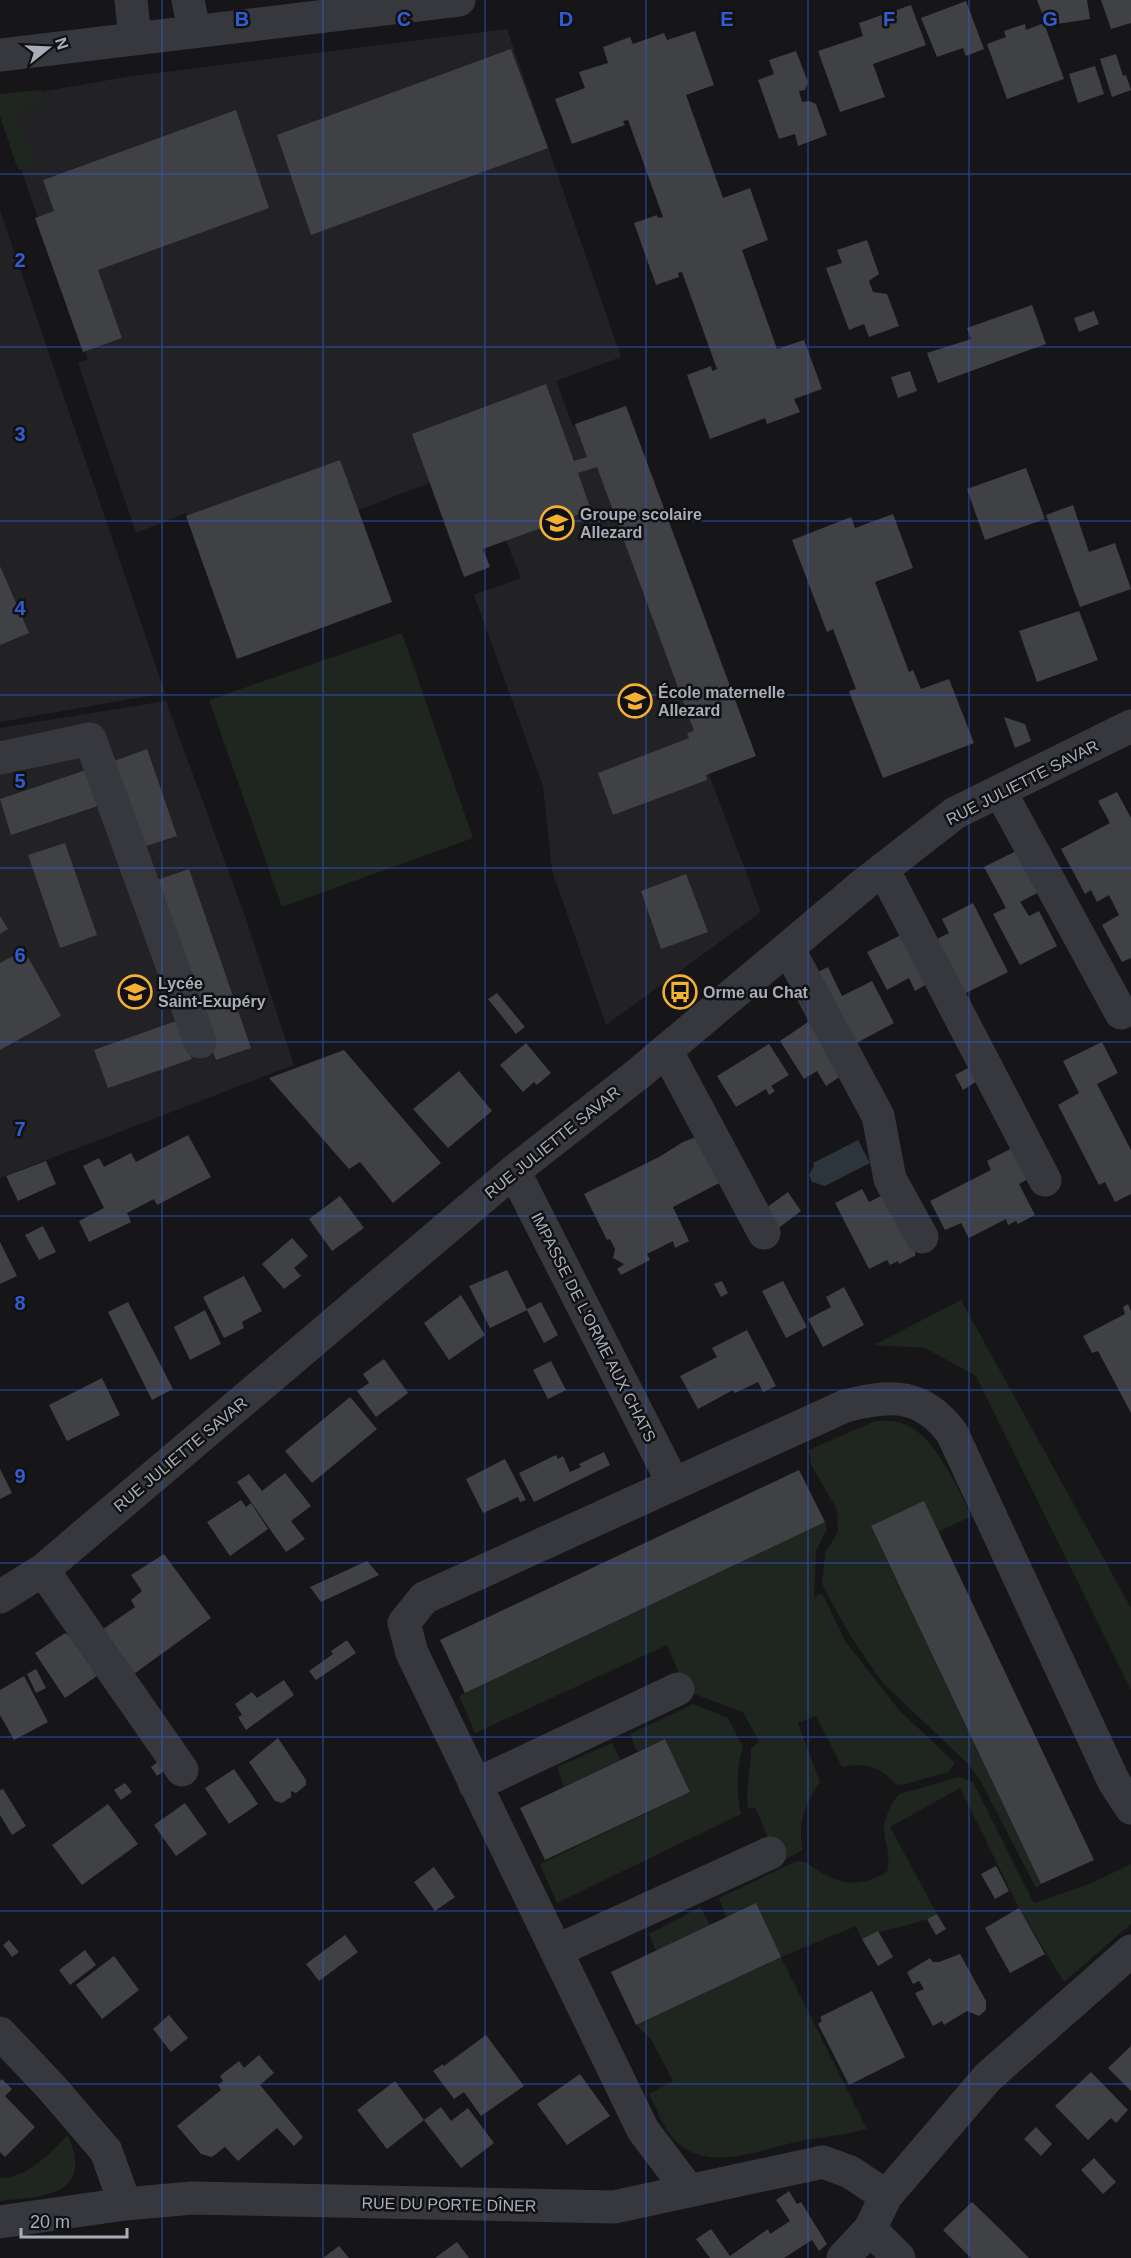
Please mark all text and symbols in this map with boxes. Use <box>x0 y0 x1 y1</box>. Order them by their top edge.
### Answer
text: B <box>235 8 249 30</box>
text: C <box>397 8 411 30</box>
text: D <box>559 8 573 30</box>
text: E <box>720 8 734 30</box>
text: F <box>883 8 895 30</box>
text: G <box>1042 8 1058 30</box>
north arrow <box>18 18 78 78</box>
text: N <box>52 35 72 52</box>
text: 2 <box>14 249 26 271</box>
text: 3 <box>14 423 26 445</box>
school or university icon: Groupe scolaire Allezard <box>539 505 575 541</box>
place label: Groupe scolaire Allezard <box>580 506 702 541</box>
text: 4 <box>14 597 26 619</box>
school or university icon: École maternelle Allezard <box>617 683 653 719</box>
place label: École maternelle Allezard <box>658 683 785 719</box>
street label: RUE JULIETTE SAVAR <box>943 737 1101 828</box>
text: 5 <box>14 770 26 792</box>
text: 6 <box>14 944 26 966</box>
school or university icon: Lycée Saint-Exupéry <box>117 974 153 1010</box>
bus stop icon: Orme au Chat <box>662 974 698 1010</box>
place label: Lycée Saint-Exupéry <box>158 975 266 1010</box>
place label: Orme au Chat <box>703 984 809 1001</box>
street label: RUE JULIETTE SAVAR <box>482 1083 623 1202</box>
text: 7 <box>14 1118 26 1140</box>
street label: IMPASSE DE L'ORME AUX CHATS <box>528 1210 659 1445</box>
text: 8 <box>14 1292 26 1314</box>
street label: RUE JULIETTE SAVAR <box>110 1394 250 1515</box>
text: 9 <box>14 1465 26 1487</box>
street label: RUE DU PORTE DÎNER <box>361 2193 537 2215</box>
scale bar <box>21 2201 128 2239</box>
text: 20 m <box>30 2212 70 2232</box>

